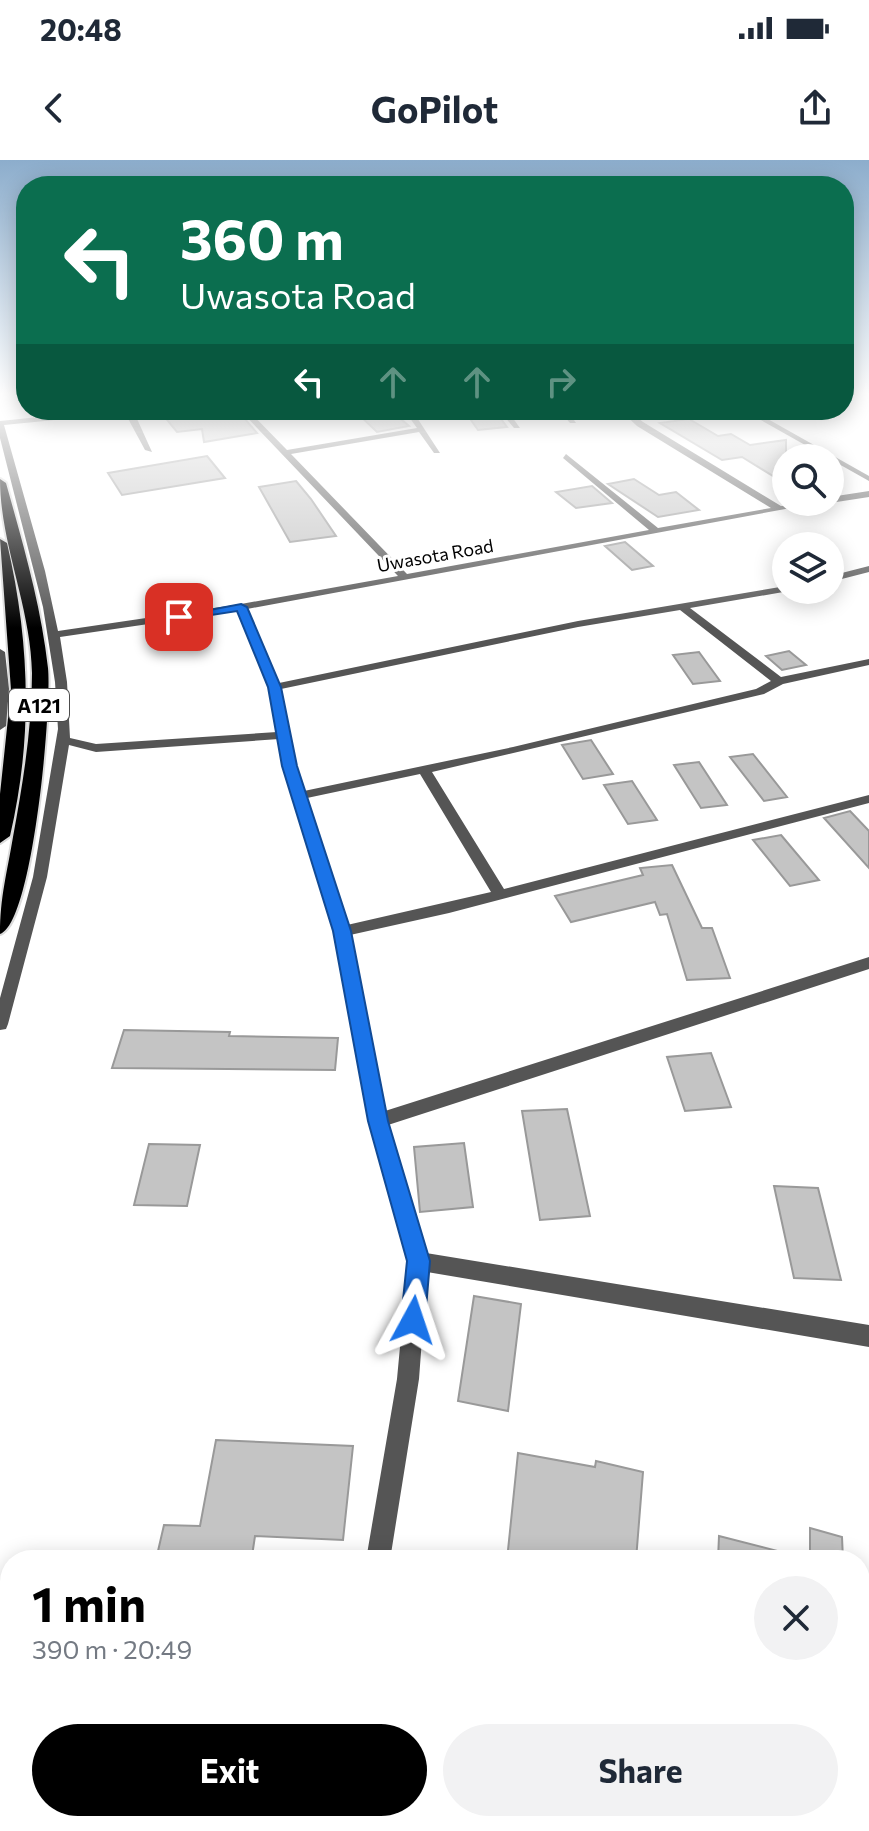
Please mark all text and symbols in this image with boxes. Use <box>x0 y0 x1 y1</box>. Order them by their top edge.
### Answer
text: 20:48 <box>40 10 122 47</box>
icon: back <box>32 86 76 130</box>
text: GoPilot <box>371 86 498 130</box>
icon: share <box>793 86 837 130</box>
text: 360 m <box>180 203 344 272</box>
icon: left <box>48 208 152 312</box>
text: Uwasota Road <box>180 272 416 316</box>
icon: left <box>287 360 331 404</box>
icon: ahead <box>371 360 415 404</box>
icon: ahead <box>455 360 499 404</box>
icon: right <box>539 360 583 404</box>
map controls <box>772 444 844 604</box>
button: search <box>772 444 844 516</box>
button: layers <box>772 532 844 604</box>
street label: Uwasota Road <box>375 534 495 576</box>
pin <box>145 583 213 651</box>
icon: arrive <box>157 595 201 639</box>
road number: A121 <box>9 689 69 721</box>
position arrow <box>371 1278 455 1362</box>
text: 1 min <box>32 1573 146 1632</box>
button: close <box>754 1576 838 1660</box>
text: 390 m · 20:49 <box>32 1633 192 1664</box>
button: Exit <box>32 1724 427 1816</box>
button: Share <box>443 1724 838 1816</box>

